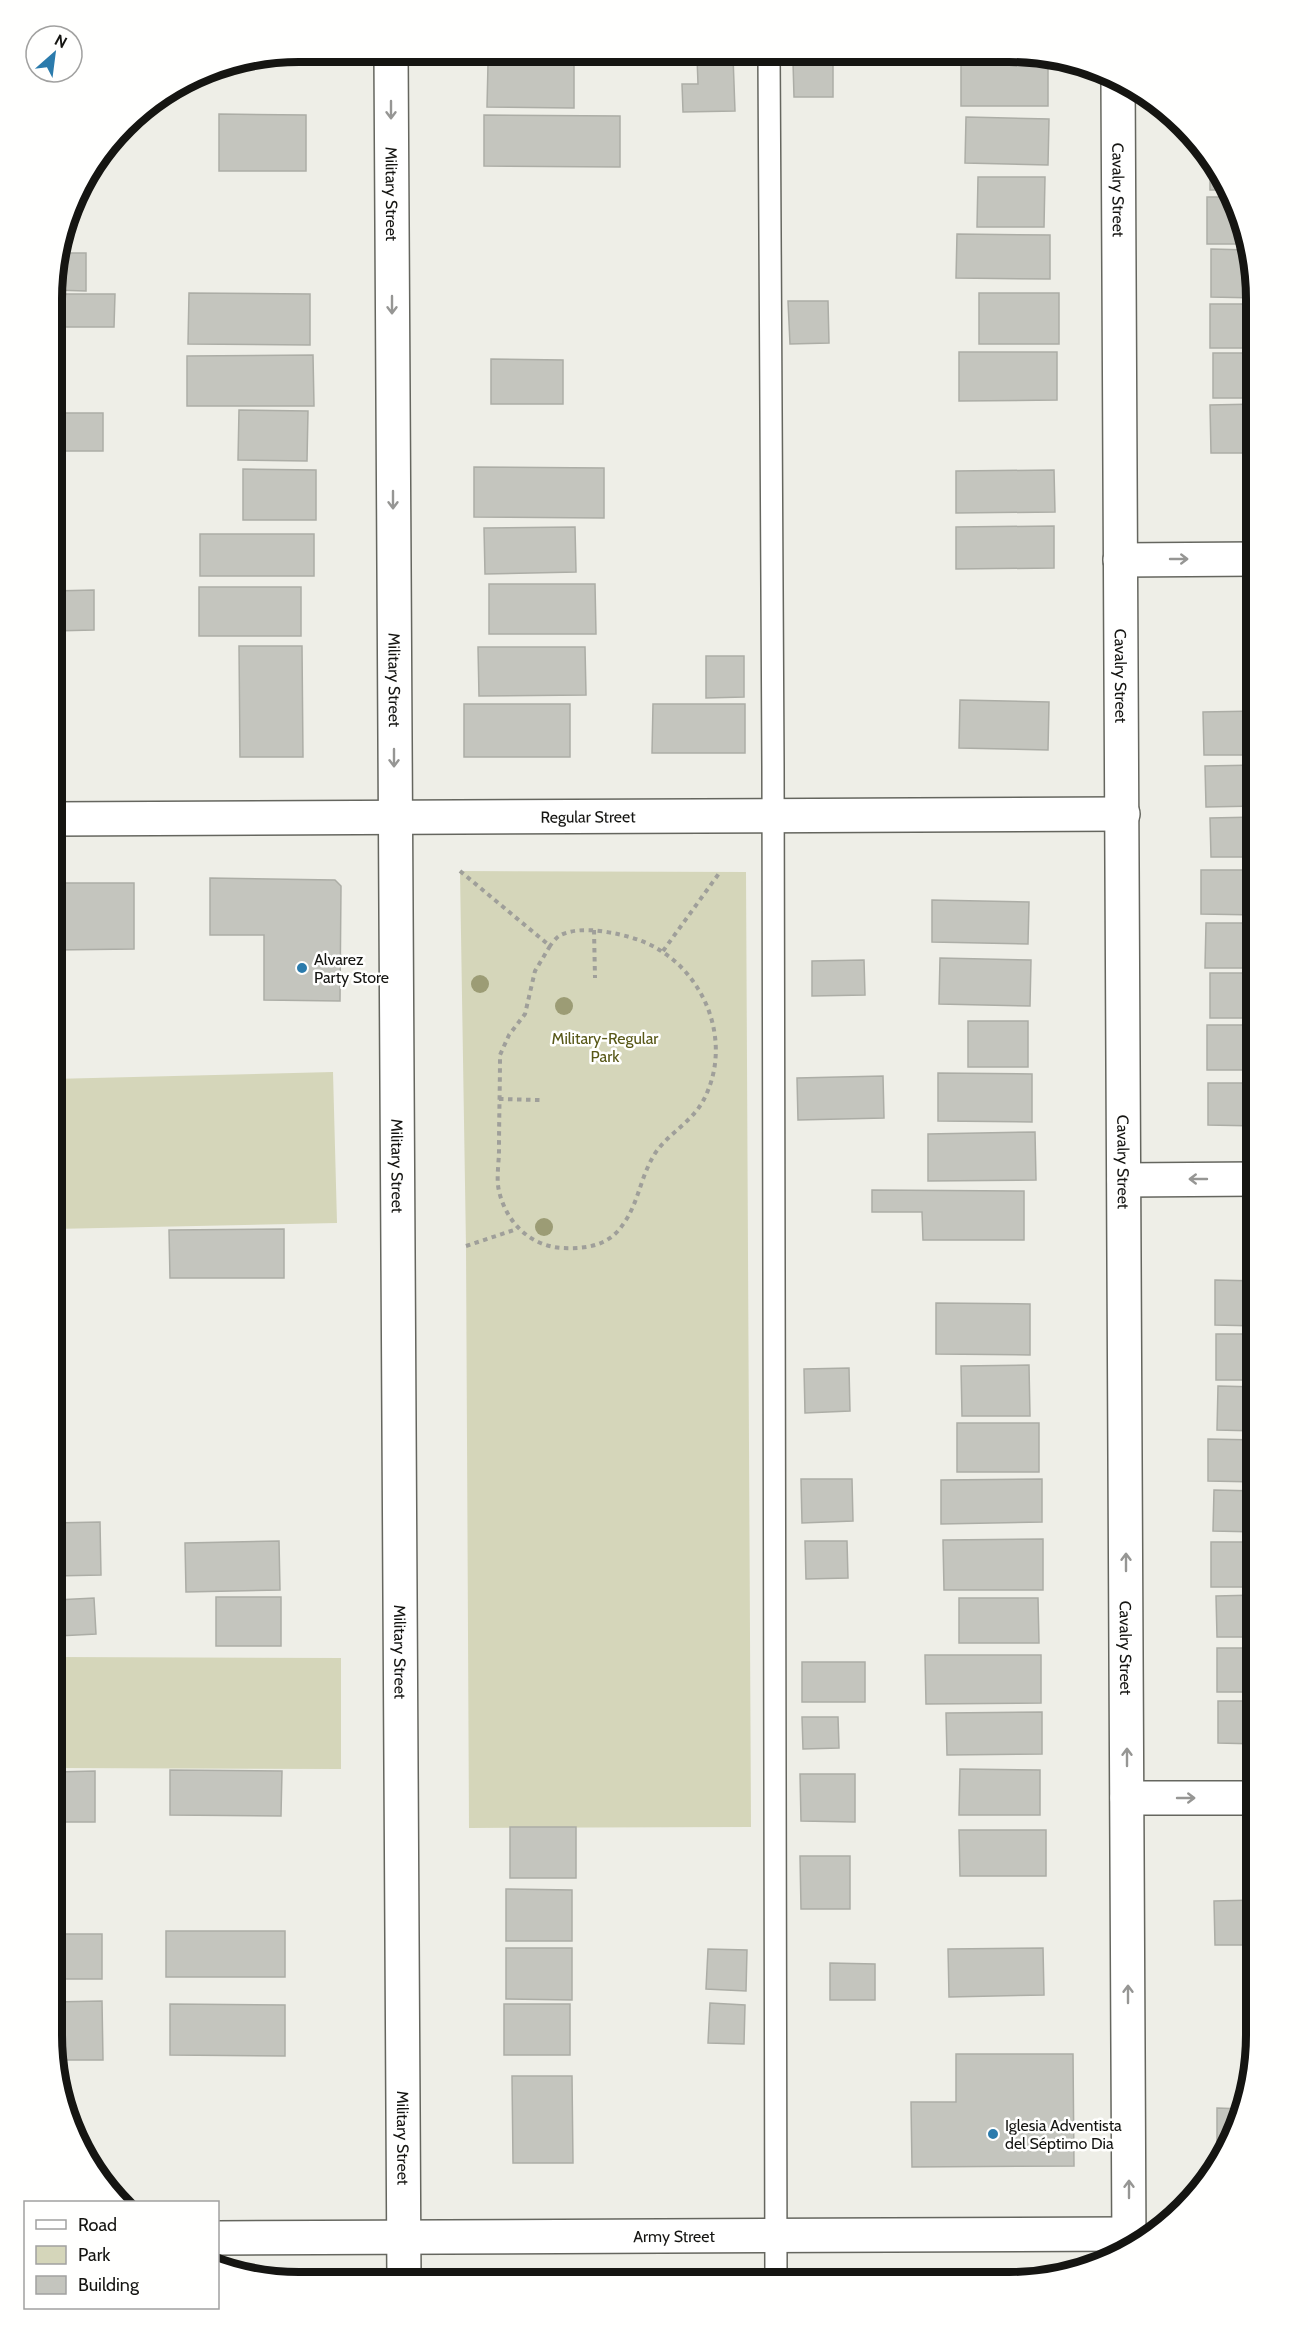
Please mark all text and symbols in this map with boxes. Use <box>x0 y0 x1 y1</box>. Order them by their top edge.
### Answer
north arrow <box>24 24 84 84</box>
text: N <box>51 30 70 52</box>
one-way arrow <box>385 100 397 120</box>
street label: Cavalry Street <box>1108 143 1128 238</box>
street label: Military Street <box>382 147 401 242</box>
one-way arrow <box>386 295 398 315</box>
one-way arrow <box>387 490 399 510</box>
one-way arrow <box>1168 553 1188 565</box>
street label: Cavalry Street <box>1111 629 1130 724</box>
street label: Military Street <box>384 633 404 728</box>
one-way arrow <box>388 748 400 768</box>
street label: Regular Street <box>540 807 636 827</box>
place label: Alvarez Party Store <box>314 950 389 987</box>
marker: Alvarez Party Store <box>295 961 309 975</box>
park label: Military-Regular Park <box>552 1029 659 1066</box>
street label: Cavalry Street <box>1113 1115 1133 1210</box>
street label: Military Street <box>387 1119 407 1214</box>
one-way arrow <box>1189 1173 1209 1185</box>
one-way arrow <box>1120 1552 1132 1572</box>
street label: Cavalry Street <box>1116 1601 1135 1696</box>
street label: Military Street <box>390 1605 410 1700</box>
one-way arrow <box>1121 1747 1133 1767</box>
one-way arrow <box>1175 1792 1195 1804</box>
one-way arrow <box>1122 1984 1134 2004</box>
street label: Military Street <box>393 2091 412 2186</box>
place label: Iglesia Adventista del Séptimo Dia <box>1005 2116 1122 2153</box>
marker: Iglesia Adventista del Séptimo Dia <box>986 2127 1000 2141</box>
one-way arrow <box>1123 2179 1135 2199</box>
legend <box>24 2201 219 2309</box>
text: Road <box>78 2214 117 2236</box>
street label: Army Street <box>633 2227 715 2246</box>
text: Park <box>78 2244 111 2266</box>
text: Building <box>78 2274 140 2296</box>

